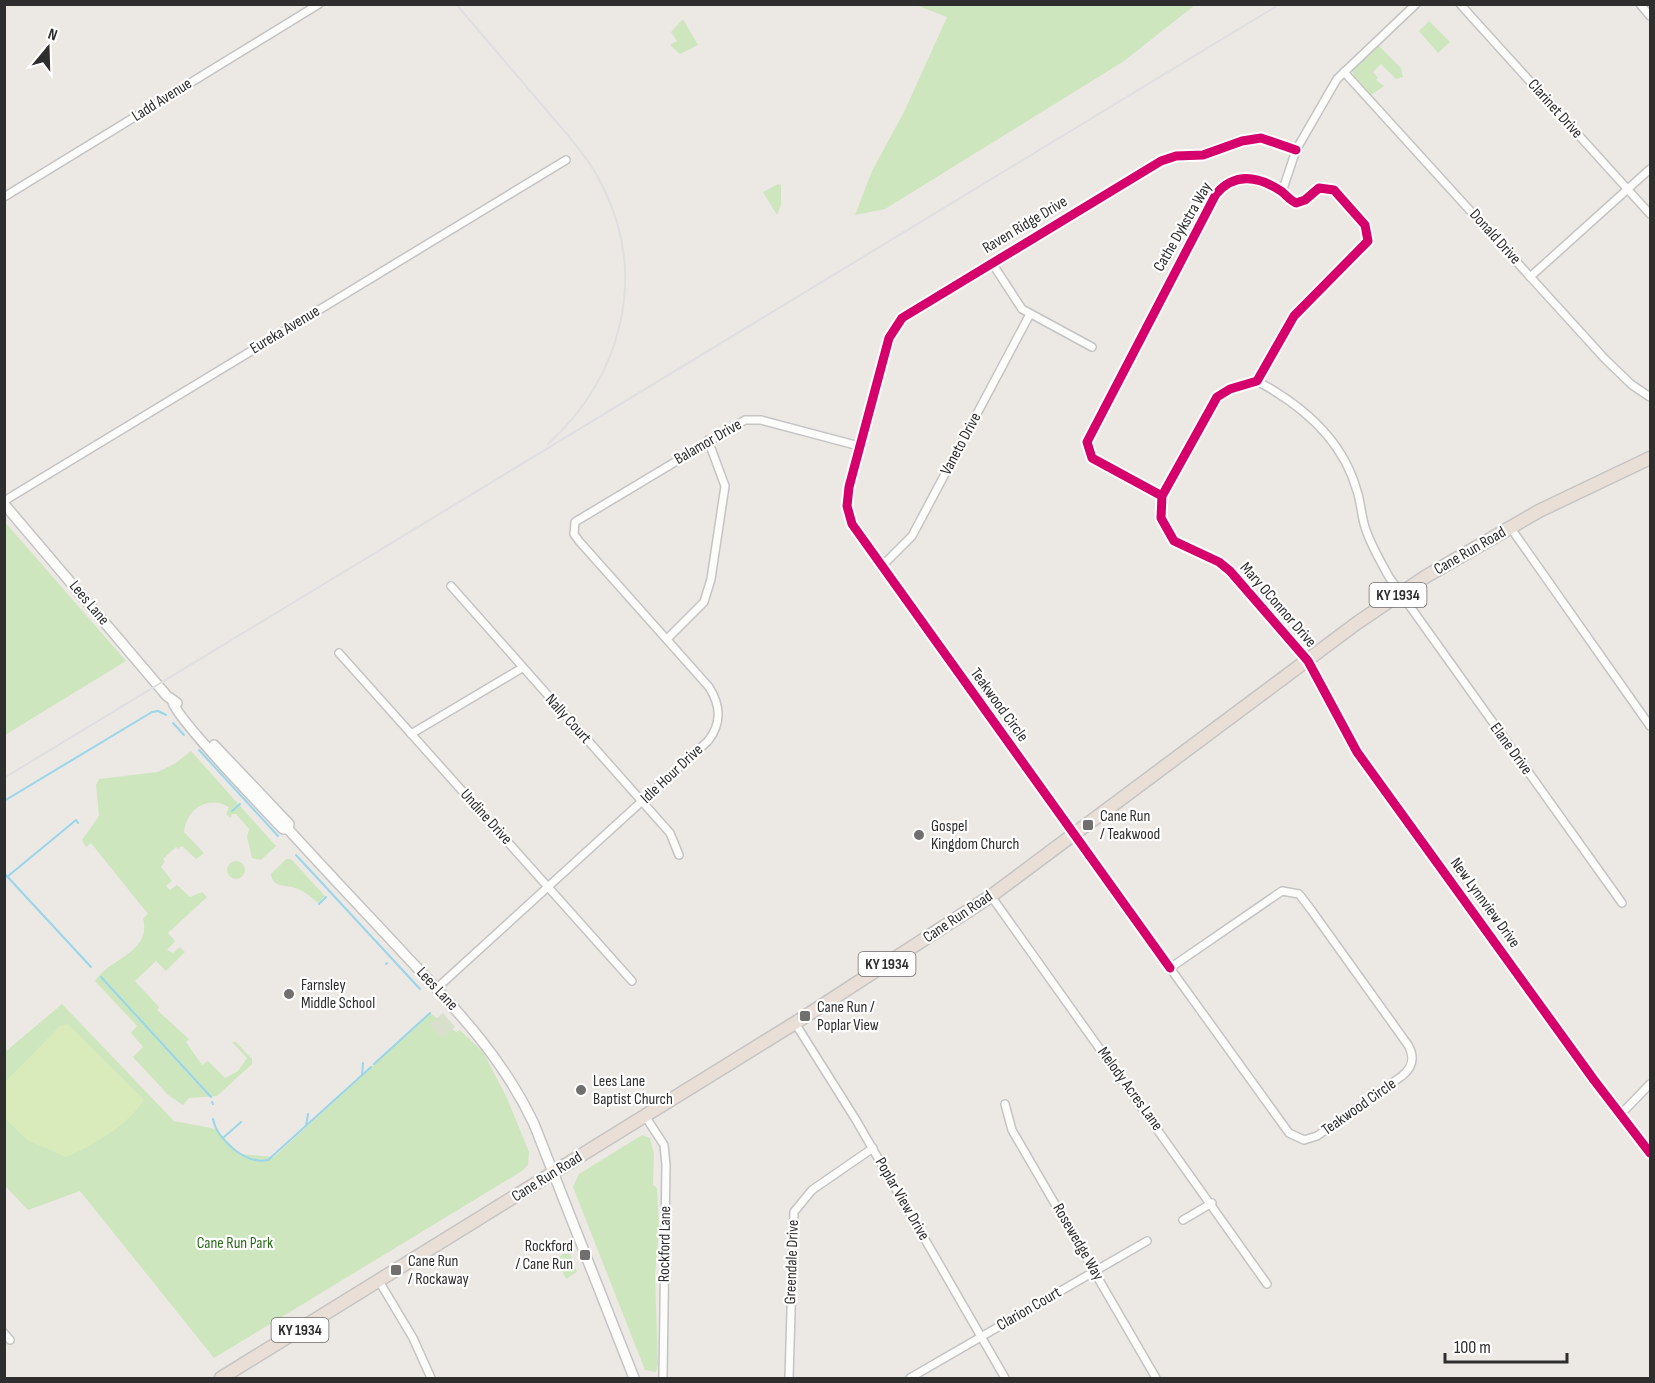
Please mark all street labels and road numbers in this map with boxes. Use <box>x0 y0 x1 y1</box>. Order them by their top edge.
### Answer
street label: Ladd Avenue <box>129 74 195 126</box>
street label: Clarinet Drive <box>1523 75 1587 143</box>
street label: Cathe Dykstra Way <box>1150 179 1216 275</box>
street label: Raven Ridge Drive <box>979 192 1071 258</box>
street label: Donald Drive <box>1465 206 1525 268</box>
street label: Eureka Avenue <box>247 302 323 358</box>
street label: Vaneto Drive <box>937 410 985 478</box>
street label: Balamor Drive <box>671 415 745 469</box>
street label: Cane Run Road <box>1431 523 1509 579</box>
street label: Mary OConnor Drive <box>1236 559 1320 651</box>
street label: Lees Lane <box>65 577 113 629</box>
road number: KY 1934 <box>1370 583 1426 607</box>
street label: Teakwood Circle <box>966 664 1032 746</box>
street label: Nally Court <box>541 690 595 748</box>
street label: Elane Drive <box>1486 719 1536 779</box>
street label: Idle Hour Drive <box>637 740 707 808</box>
street label: Undine Drive <box>456 785 516 849</box>
street label: New Lynnview Drive <box>1446 854 1524 952</box>
street label: Cane Run Road <box>920 887 996 947</box>
road number: KY 1934 <box>858 952 916 976</box>
street label: Lees Lane <box>412 963 462 1015</box>
street label: Melody Acres Lane <box>1093 1043 1167 1135</box>
street label: Teakwood Circle <box>1318 1074 1400 1140</box>
street label: Cane Run Road <box>508 1148 586 1206</box>
street label: Poplar View Drive <box>871 1154 933 1244</box>
street label: Rosewedge Way <box>1048 1200 1108 1284</box>
street label: Rockford Lane <box>655 1206 675 1282</box>
street label: Greendale Drive <box>781 1219 803 1305</box>
street label: Clarion Court <box>993 1283 1065 1335</box>
road number: KY 1934 <box>272 1318 328 1342</box>

